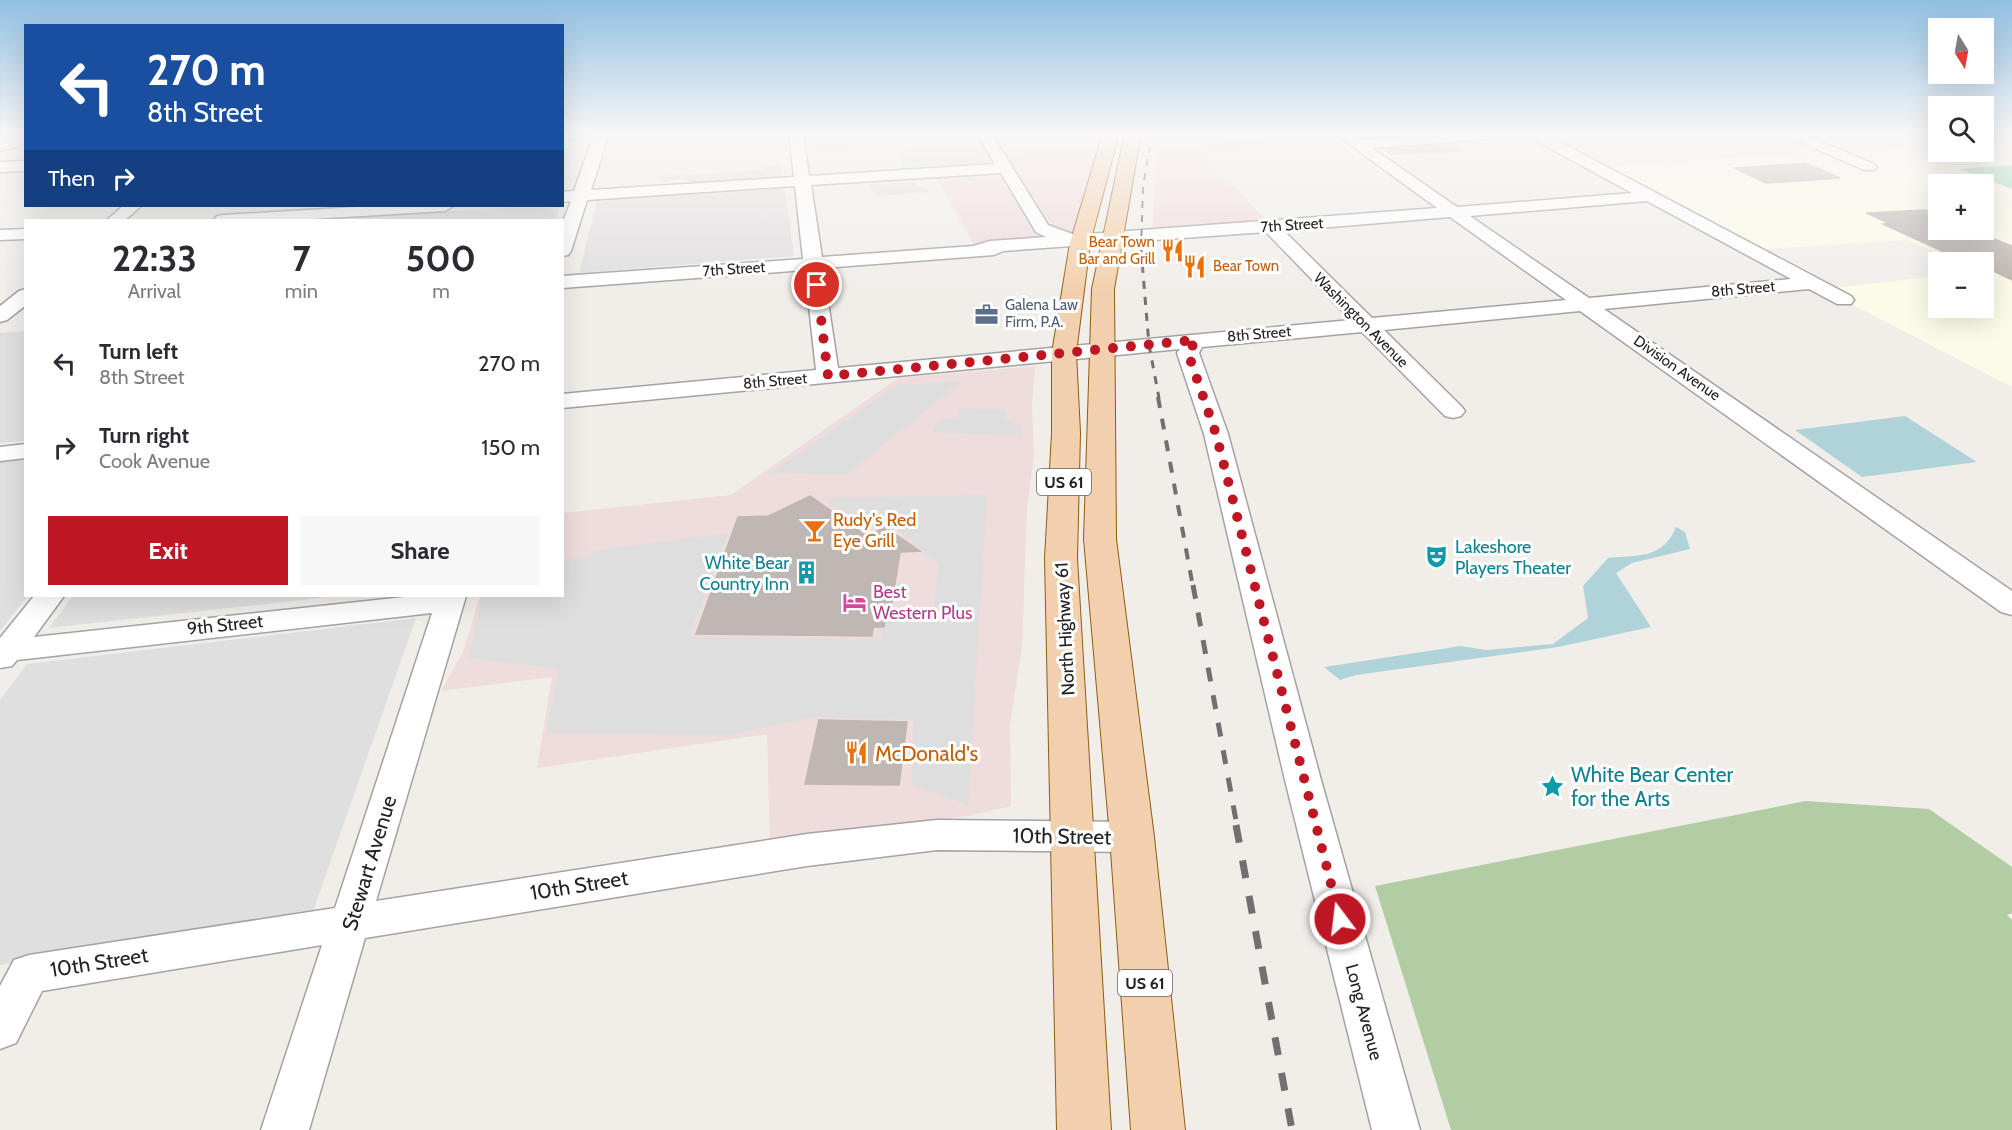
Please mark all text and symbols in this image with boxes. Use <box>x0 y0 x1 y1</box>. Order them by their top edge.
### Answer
north arrow <box>1928 18 1994 84</box>
map controls <box>1928 18 1994 318</box>
text: 270 m <box>147 44 266 96</box>
icon: left <box>48 48 126 126</box>
text: 8th Street <box>147 96 263 129</box>
button: search <box>1928 96 1994 162</box>
icon: right <box>107 162 140 195</box>
text: Then <box>48 165 95 192</box>
button: + <box>1928 174 1994 240</box>
street label: 7th Street <box>1260 214 1324 236</box>
place label: Bear Town Bar and Grill <box>1078 233 1155 268</box>
text: 22:33 <box>112 236 197 280</box>
text: 7 <box>292 236 311 280</box>
text: 500 <box>406 236 476 280</box>
restaurant icon: Bear Town Bar and Grill <box>1160 238 1186 264</box>
button: − <box>1928 252 1994 318</box>
restaurant icon: Bear Town <box>1182 253 1208 279</box>
place label: Bear Town <box>1213 257 1279 275</box>
street label: 7th Street <box>702 258 766 280</box>
pin <box>791 259 842 310</box>
icon: arrive <box>800 268 833 301</box>
street label: Washington Avenue <box>1310 269 1412 371</box>
street label: 8th Street <box>1710 277 1776 301</box>
text: Arrival <box>128 279 181 303</box>
text: min <box>285 279 318 303</box>
text: m <box>432 279 450 303</box>
place label: Galena Law Firm, P.A. <box>1005 296 1078 331</box>
office icon: Galena Law Firm, P.A. <box>974 301 1000 327</box>
street label: 8th Street <box>1226 322 1292 346</box>
street label: Division Avenue <box>1630 332 1724 405</box>
text: Turn left <box>99 338 178 365</box>
icon: left <box>48 347 81 380</box>
text: 270 m <box>478 350 540 377</box>
text: 8th Street <box>99 365 185 389</box>
street label: 8th Street <box>742 369 808 393</box>
text: Turn right <box>99 422 189 449</box>
icon: right <box>48 431 81 464</box>
text: 150 m <box>481 434 540 461</box>
text: Cook Avenue <box>99 449 210 473</box>
road number: US 61 <box>1037 469 1091 495</box>
place label: Rudy's Red Eye Grill <box>833 509 916 552</box>
button: Exit <box>48 516 288 585</box>
button: Share <box>300 516 540 585</box>
bar icon: Rudy's Red Eye Grill <box>802 517 828 543</box>
place label: Lakeshore Players Theater <box>1455 536 1571 579</box>
theatre icon: Lakeshore Players Theater <box>1424 544 1450 570</box>
place label: White Bear Country Inn <box>699 552 789 595</box>
building icon: White Bear Country Inn <box>794 560 820 586</box>
street label: North Highway 61 <box>1051 562 1079 696</box>
place label: Best Western Plus <box>873 581 972 624</box>
hotel icon: Best Western Plus <box>842 589 868 615</box>
street label: 9th Street <box>186 610 264 640</box>
restaurant icon: McDonald's <box>844 740 870 766</box>
place label: McDonald's <box>875 741 979 766</box>
place label: White Bear Center for the Arts <box>1571 762 1734 811</box>
place icon: White Bear Center for the Arts <box>1540 773 1566 799</box>
street label: Stewart Avenue <box>337 792 401 934</box>
street label: 10th Street <box>1012 823 1112 849</box>
street label: 10th Street <box>528 865 630 905</box>
position arrow <box>1308 887 1372 951</box>
street label: 10th Street <box>48 942 150 982</box>
street label: Long Avenue <box>1341 961 1387 1063</box>
road number: US 61 <box>1118 970 1172 996</box>

